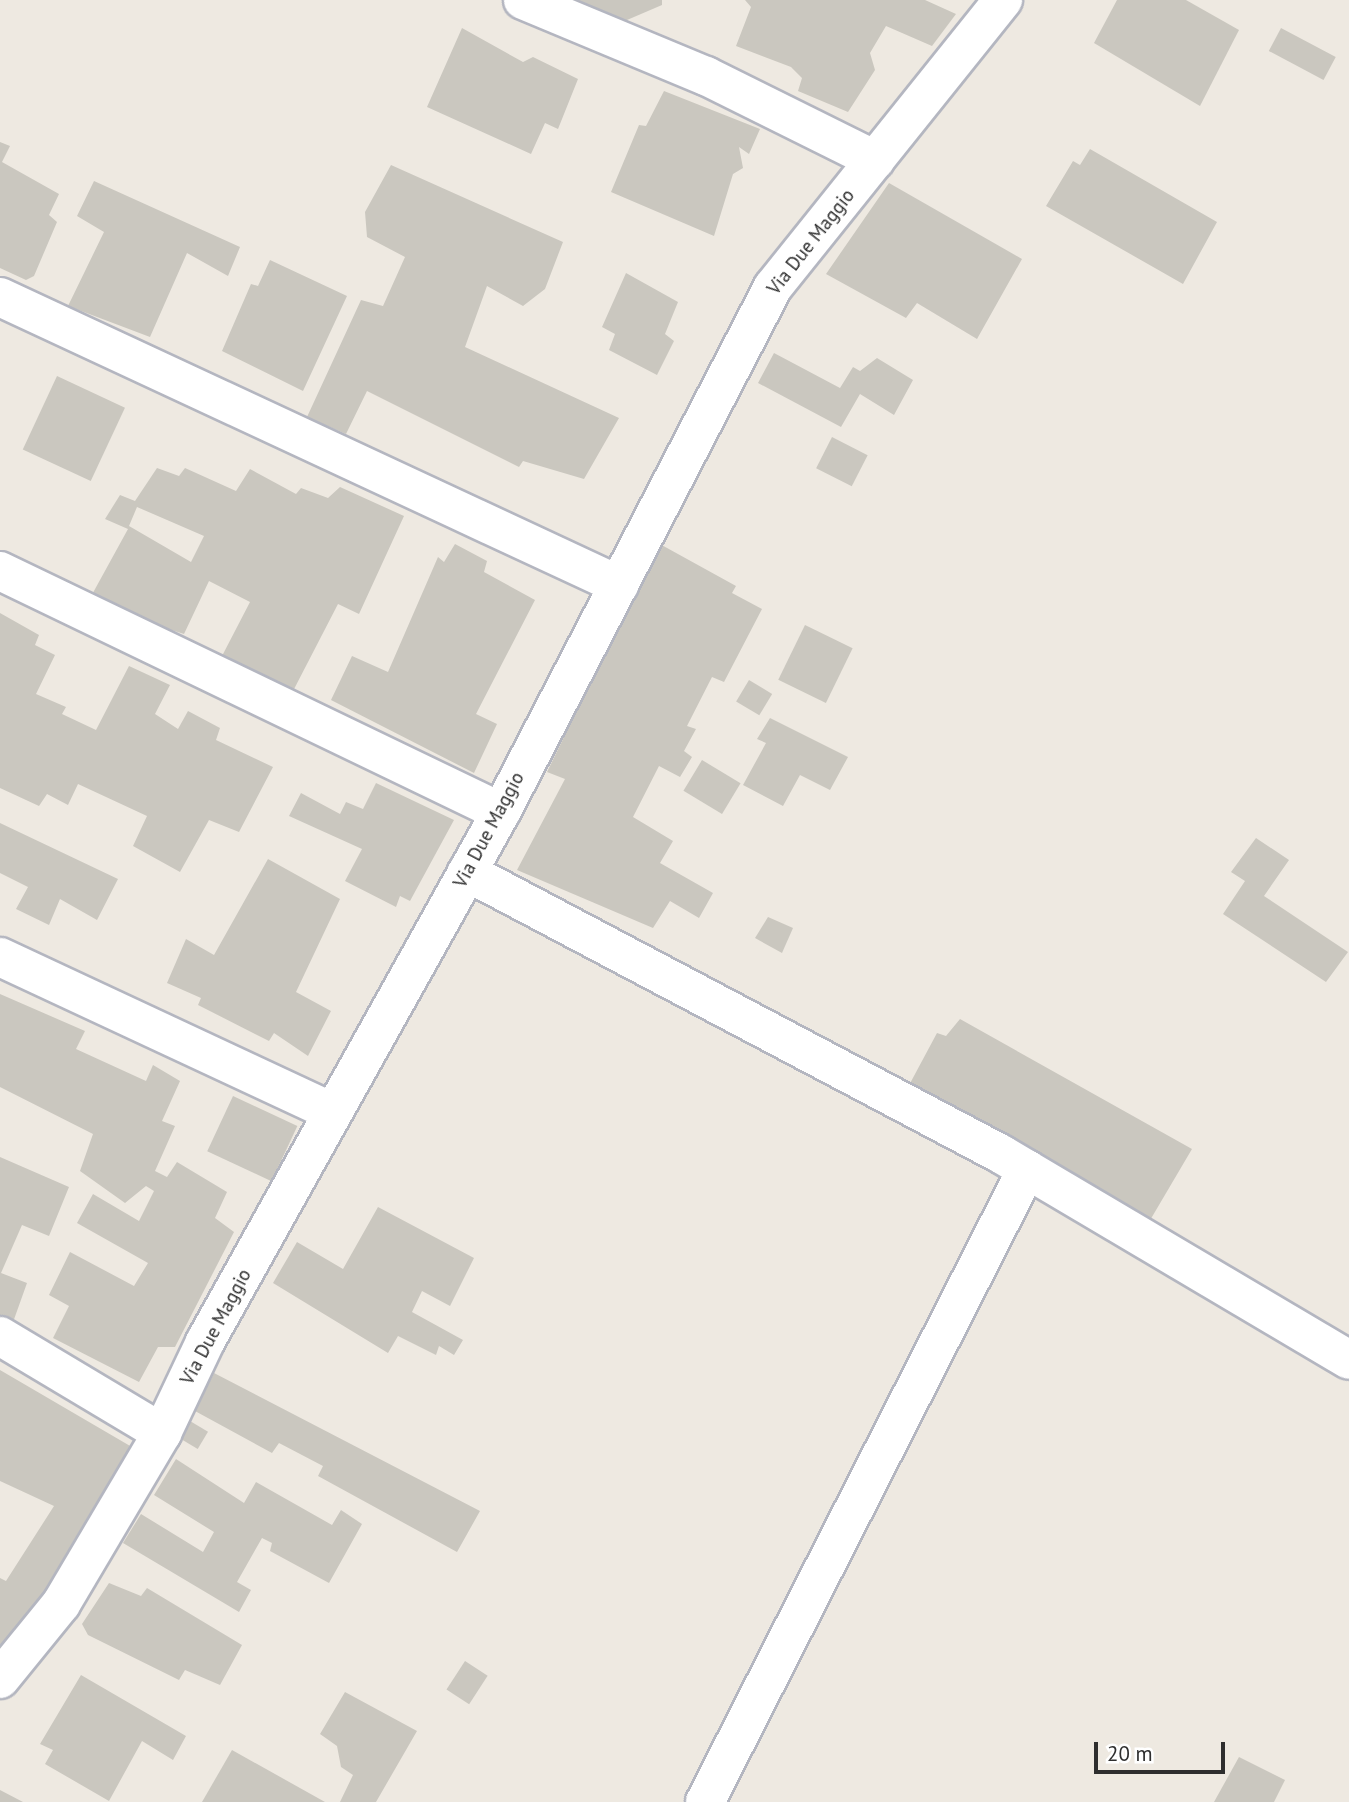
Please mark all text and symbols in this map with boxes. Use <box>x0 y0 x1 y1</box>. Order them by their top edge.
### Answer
street label: Via Due Maggio <box>763 185 859 299</box>
street label: Via Due Maggio <box>449 768 529 892</box>
street label: Via Due Maggio <box>176 1265 256 1389</box>
scale bar <box>1097 1728 1228 1772</box>
text: 20 m <box>1107 1740 1153 1767</box>

